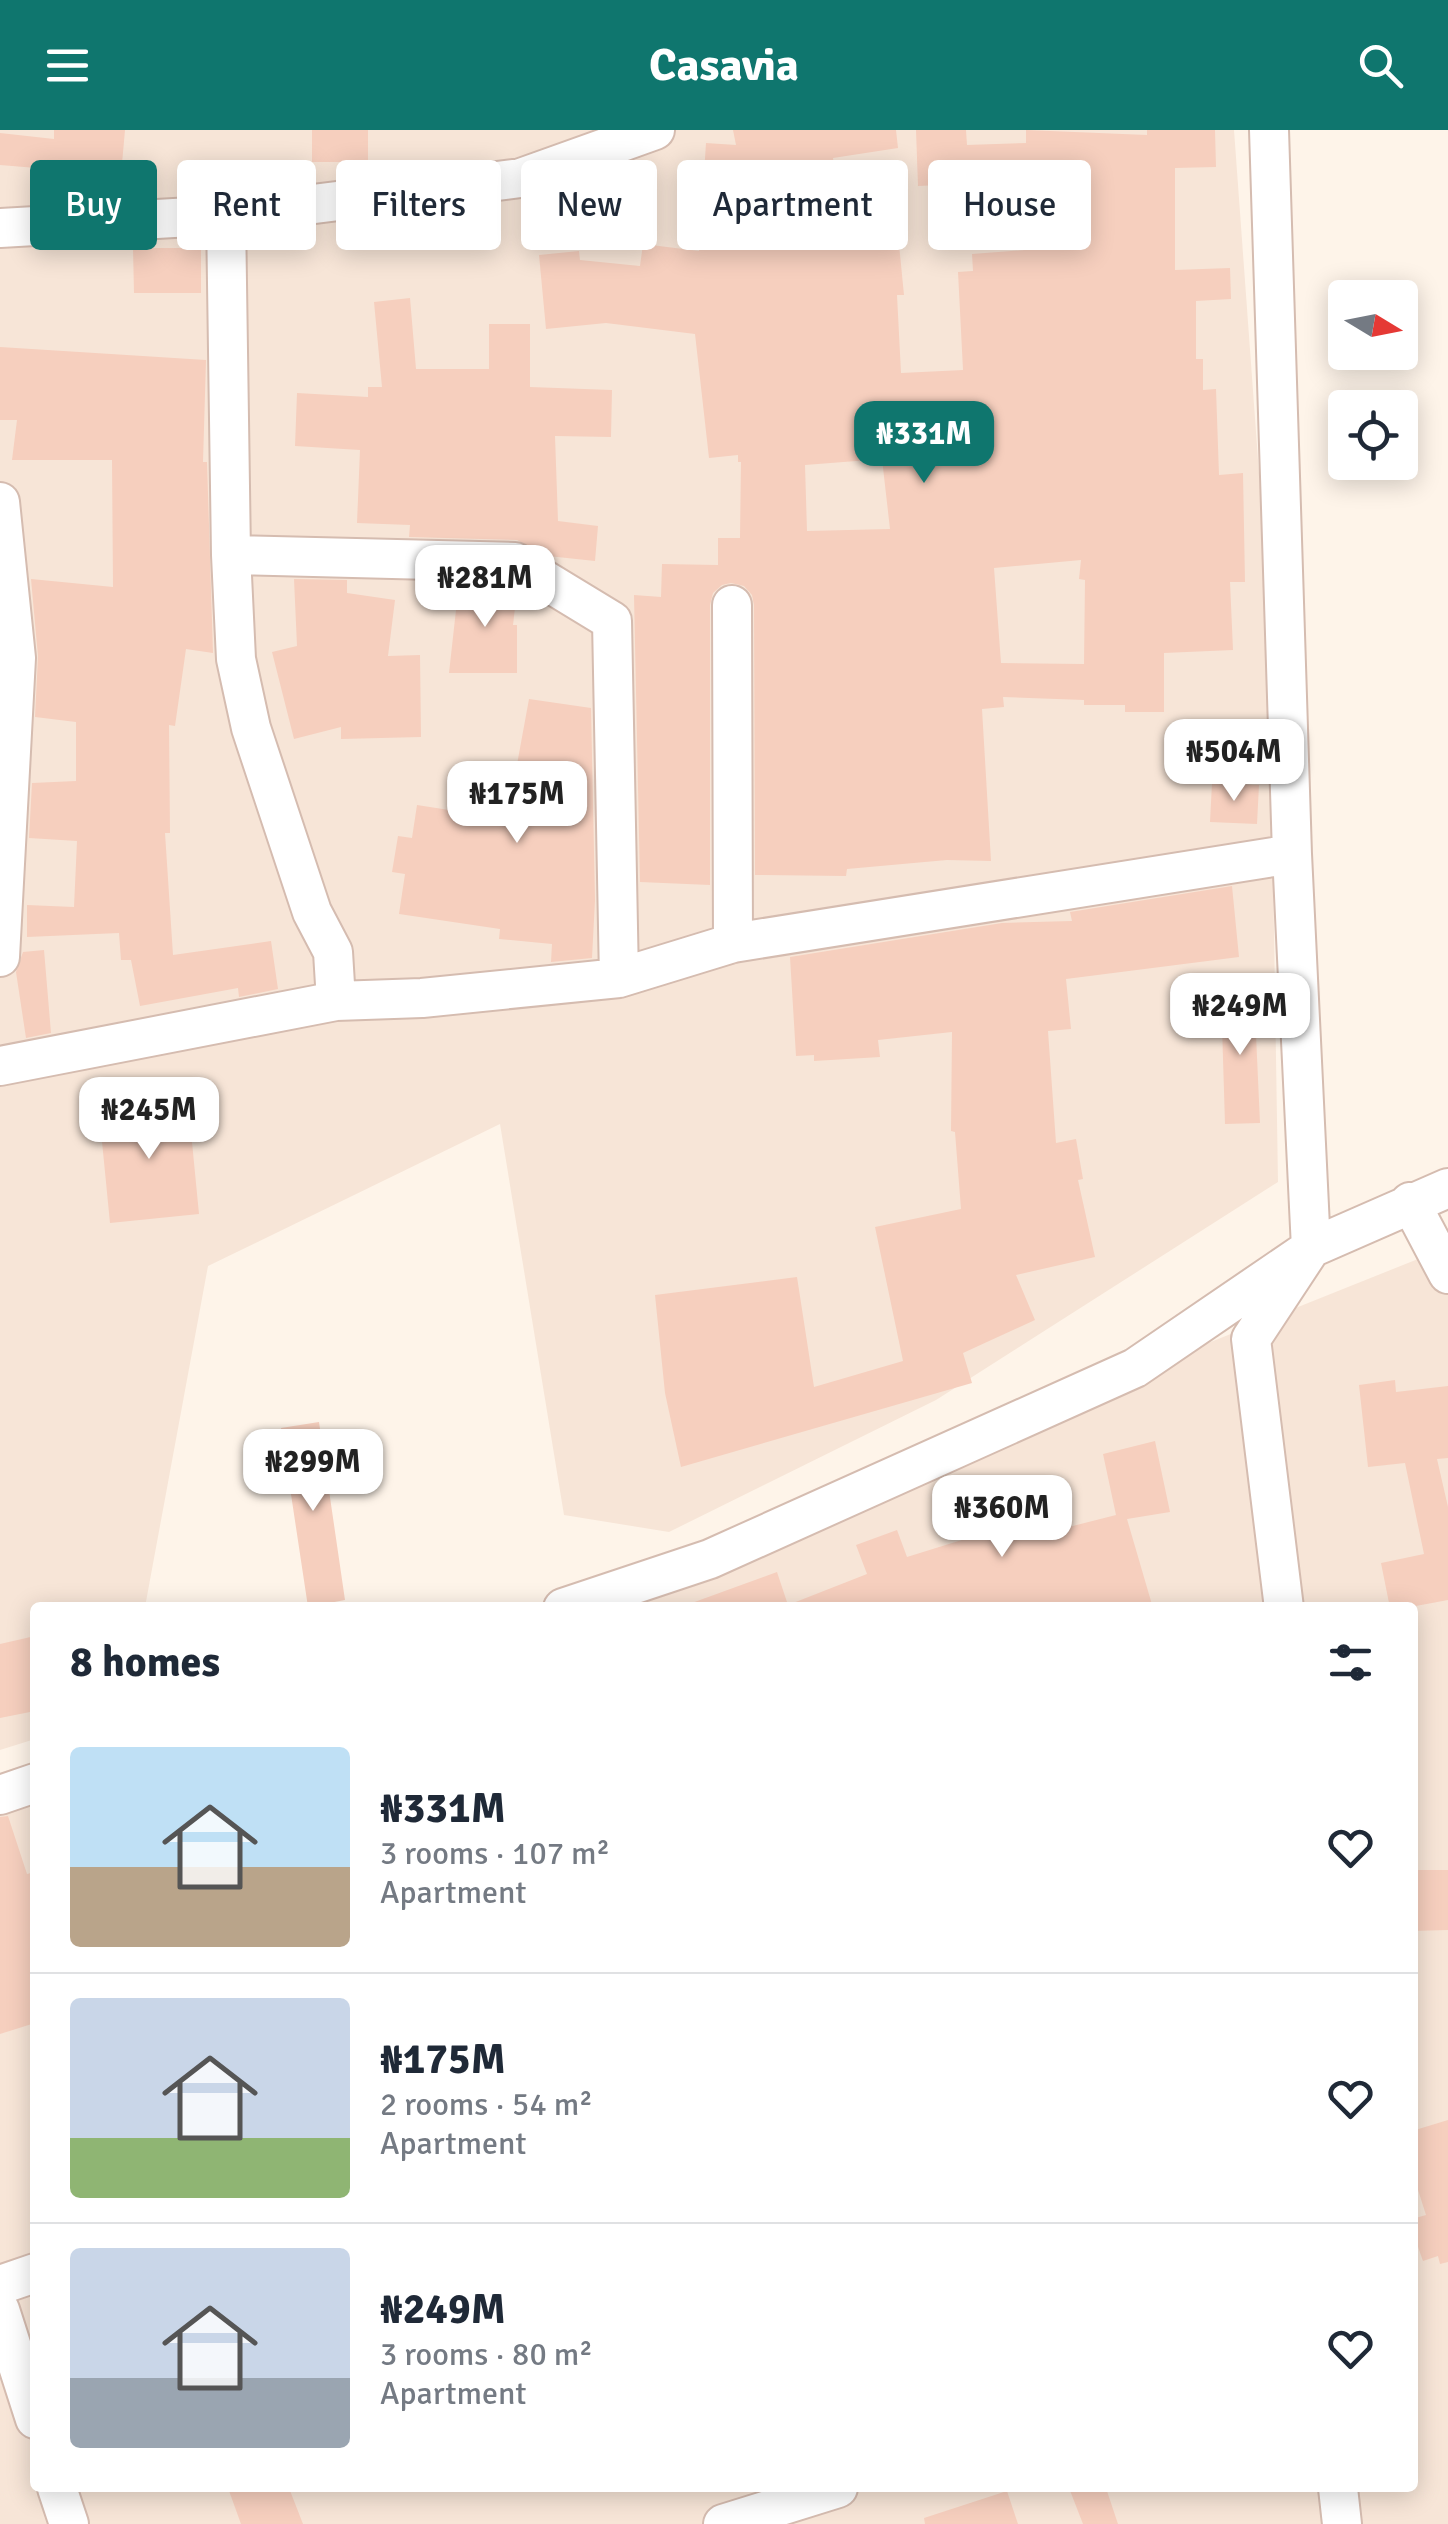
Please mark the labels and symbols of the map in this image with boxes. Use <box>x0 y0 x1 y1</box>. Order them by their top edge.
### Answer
north arrow <box>1328 280 1418 370</box>
pin: ₦331M <box>854 401 994 486</box>
pin: ₦281M <box>415 545 555 630</box>
pin: ₦504M <box>1164 719 1304 804</box>
pin: ₦175M <box>447 761 587 846</box>
pin: ₦249M <box>1170 973 1310 1058</box>
pin: ₦245M <box>79 1077 219 1162</box>
pin: ₦299M <box>243 1429 383 1514</box>
pin: ₦360M <box>932 1475 1072 1560</box>

